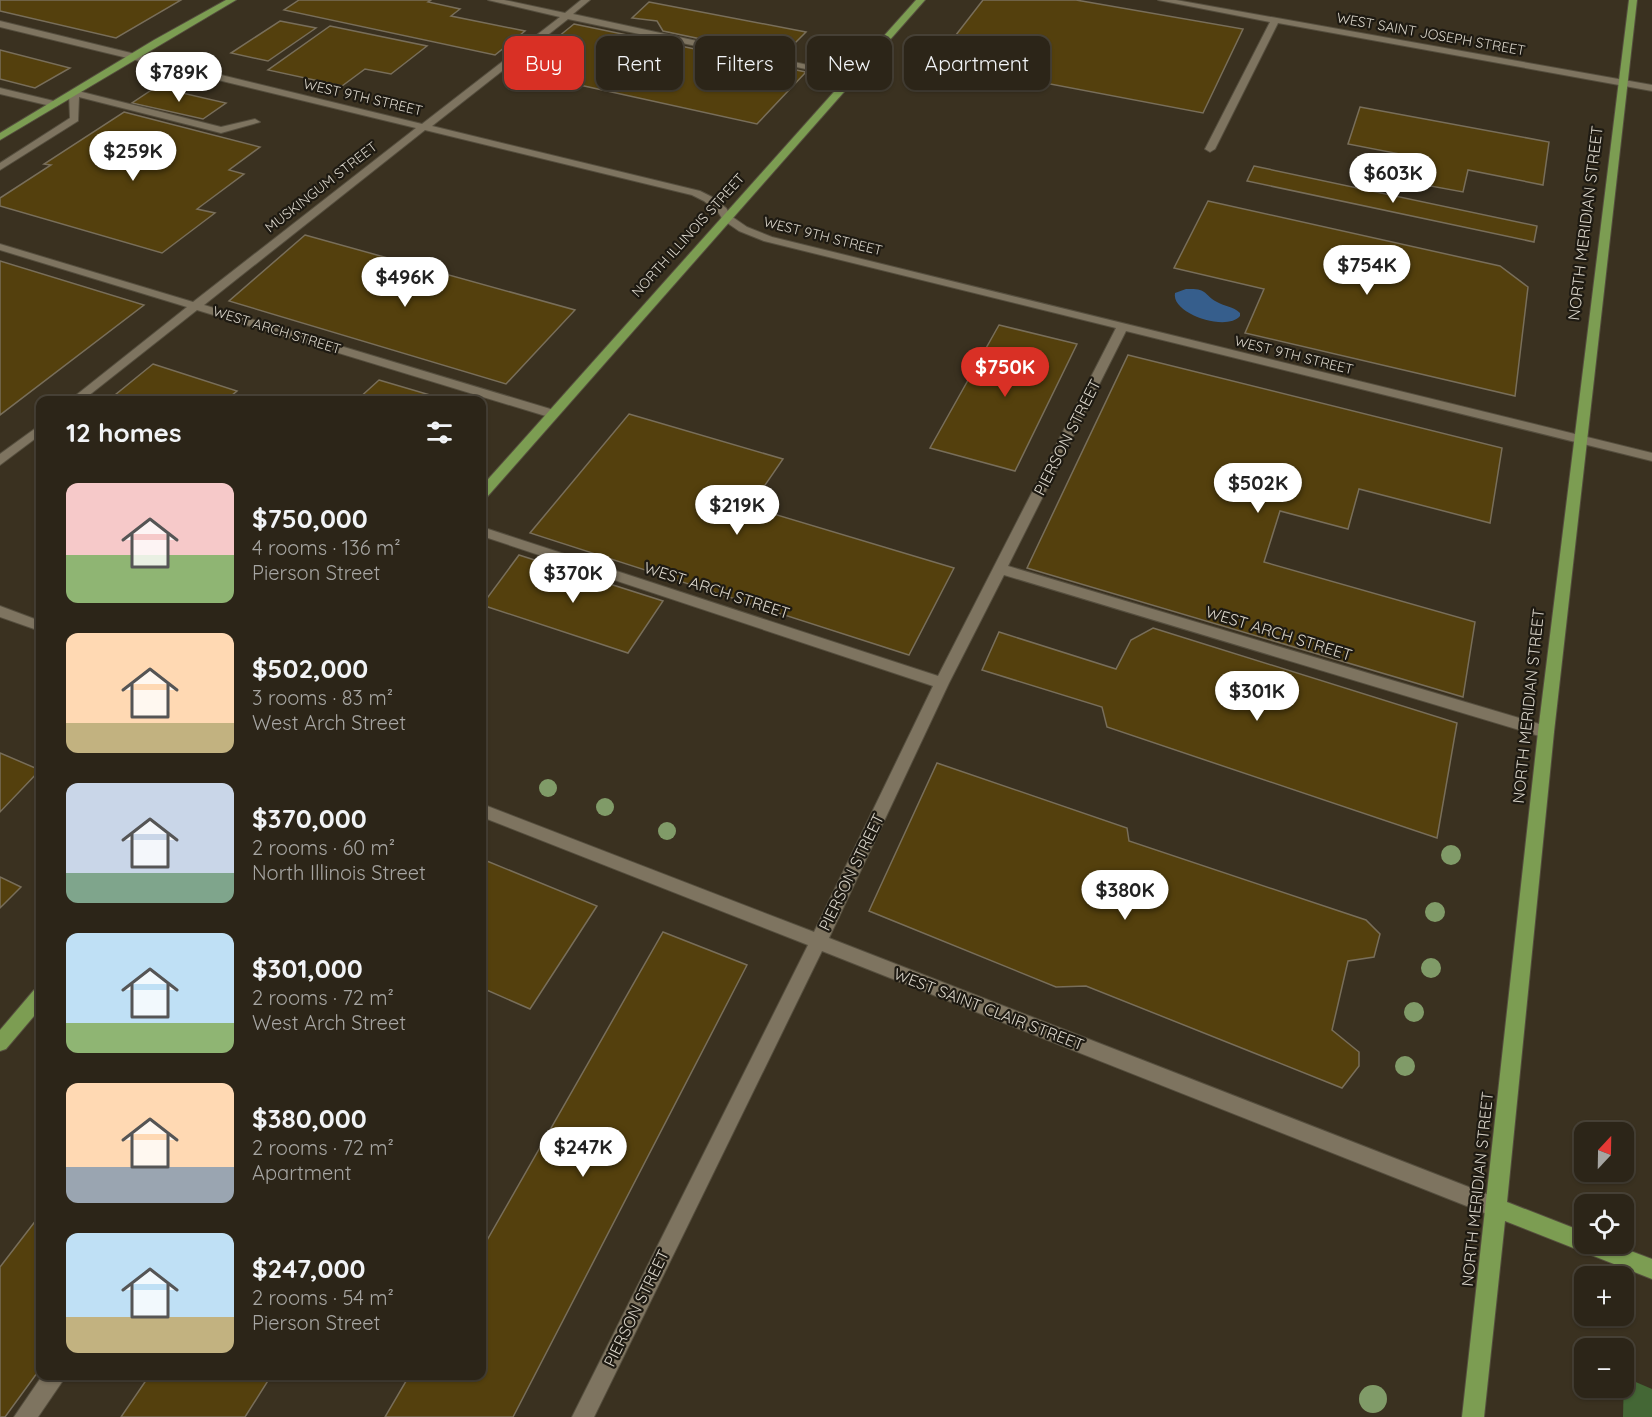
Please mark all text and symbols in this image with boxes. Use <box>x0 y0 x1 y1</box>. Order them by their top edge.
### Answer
street label: WEST SAINT JOSEPH STREET <box>1335 9 1527 59</box>
chip: Buy <box>504 36 584 90</box>
chip: Rent <box>596 36 683 90</box>
chip: Filters <box>695 36 795 90</box>
chip: New <box>807 36 892 90</box>
chip: Apartment <box>904 36 1050 90</box>
pin: $789K <box>137 52 221 103</box>
text: $789K <box>150 59 208 84</box>
street label: WEST 9TH STREET <box>302 75 424 119</box>
street label: NORTH MERIDIAN STREET <box>1563 124 1607 322</box>
pin: $259K <box>91 131 175 182</box>
text: $259K <box>103 138 163 163</box>
street label: MUSKINGUM STREET <box>261 138 381 236</box>
pin: $603K <box>1351 153 1435 204</box>
text: $603K <box>1363 160 1423 185</box>
street label: NORTH ILLINOIS STREET <box>628 169 748 301</box>
street label: WEST 9TH STREET <box>762 213 884 259</box>
pin: $754K <box>1325 245 1409 296</box>
text: $754K <box>1337 252 1397 277</box>
pin: $496K <box>363 257 447 308</box>
text: $496K <box>376 264 434 289</box>
street label: WEST ARCH STREET <box>211 302 343 358</box>
street label: WEST 9TH STREET <box>1233 332 1355 378</box>
pin: $750K <box>963 347 1047 398</box>
text: $750K <box>975 354 1035 379</box>
street label: PIERSON STREET <box>1029 375 1105 498</box>
text: 12 homes <box>66 416 182 449</box>
icon: filters <box>423 416 456 449</box>
pin: $502K <box>1216 463 1300 514</box>
text: $502K <box>1228 470 1288 495</box>
pin: $219K <box>695 485 779 536</box>
text: $219K <box>709 492 765 517</box>
text: $750,000 <box>252 502 368 535</box>
icon: home <box>114 507 186 579</box>
text: 4 rooms · 136 m² <box>252 535 401 560</box>
pin: $370K <box>531 553 615 604</box>
street label: WEST ARCH STREET <box>642 557 793 623</box>
text: Pierson Street <box>252 560 380 585</box>
text: $370K <box>543 560 603 585</box>
street label: WEST ARCH STREET <box>1203 601 1355 665</box>
street label: NORTH MERIDIAN STREET <box>1508 607 1548 805</box>
text: $502,000 <box>252 652 368 685</box>
icon: home <box>114 657 186 729</box>
pin: $301K <box>1215 671 1299 722</box>
text: $301K <box>1229 678 1285 703</box>
text: 3 rooms · 83 m² <box>252 685 393 710</box>
text: West Arch Street <box>252 710 406 735</box>
text: $370,000 <box>252 802 367 835</box>
icon: home <box>114 807 186 879</box>
street label: PIERSON STREET <box>814 810 888 934</box>
text: 2 rooms · 60 m² <box>252 835 395 860</box>
text: North Illinois Street <box>252 860 426 885</box>
pin: $380K <box>1083 870 1167 921</box>
text: $380K <box>1095 877 1155 902</box>
text: $301,000 <box>252 952 363 985</box>
icon: home <box>114 957 186 1029</box>
street label: WEST SAINT CLAIR STREET <box>891 963 1087 1055</box>
text: 2 rooms · 72 m² <box>252 985 394 1010</box>
text: West Arch Street <box>252 1010 406 1035</box>
street label: NORTH MERIDIAN STREET <box>1457 1090 1497 1288</box>
text: $380,000 <box>252 1102 367 1135</box>
icon: home <box>114 1107 186 1179</box>
north arrow <box>1574 1122 1634 1182</box>
map controls <box>1574 1122 1634 1398</box>
pin: $247K <box>541 1127 625 1178</box>
text: $247K <box>554 1134 612 1159</box>
text: 2 rooms · 72 m² <box>252 1135 394 1160</box>
text: Apartment <box>252 1160 352 1185</box>
button: locate <box>1574 1194 1634 1254</box>
street label: PIERSON STREET <box>599 1246 673 1370</box>
text: $247,000 <box>252 1252 365 1285</box>
icon: home <box>114 1257 186 1329</box>
button: + <box>1574 1266 1634 1326</box>
text: 2 rooms · 54 m² <box>252 1285 394 1310</box>
text: Pierson Street <box>252 1310 380 1335</box>
button: − <box>1574 1338 1634 1398</box>

